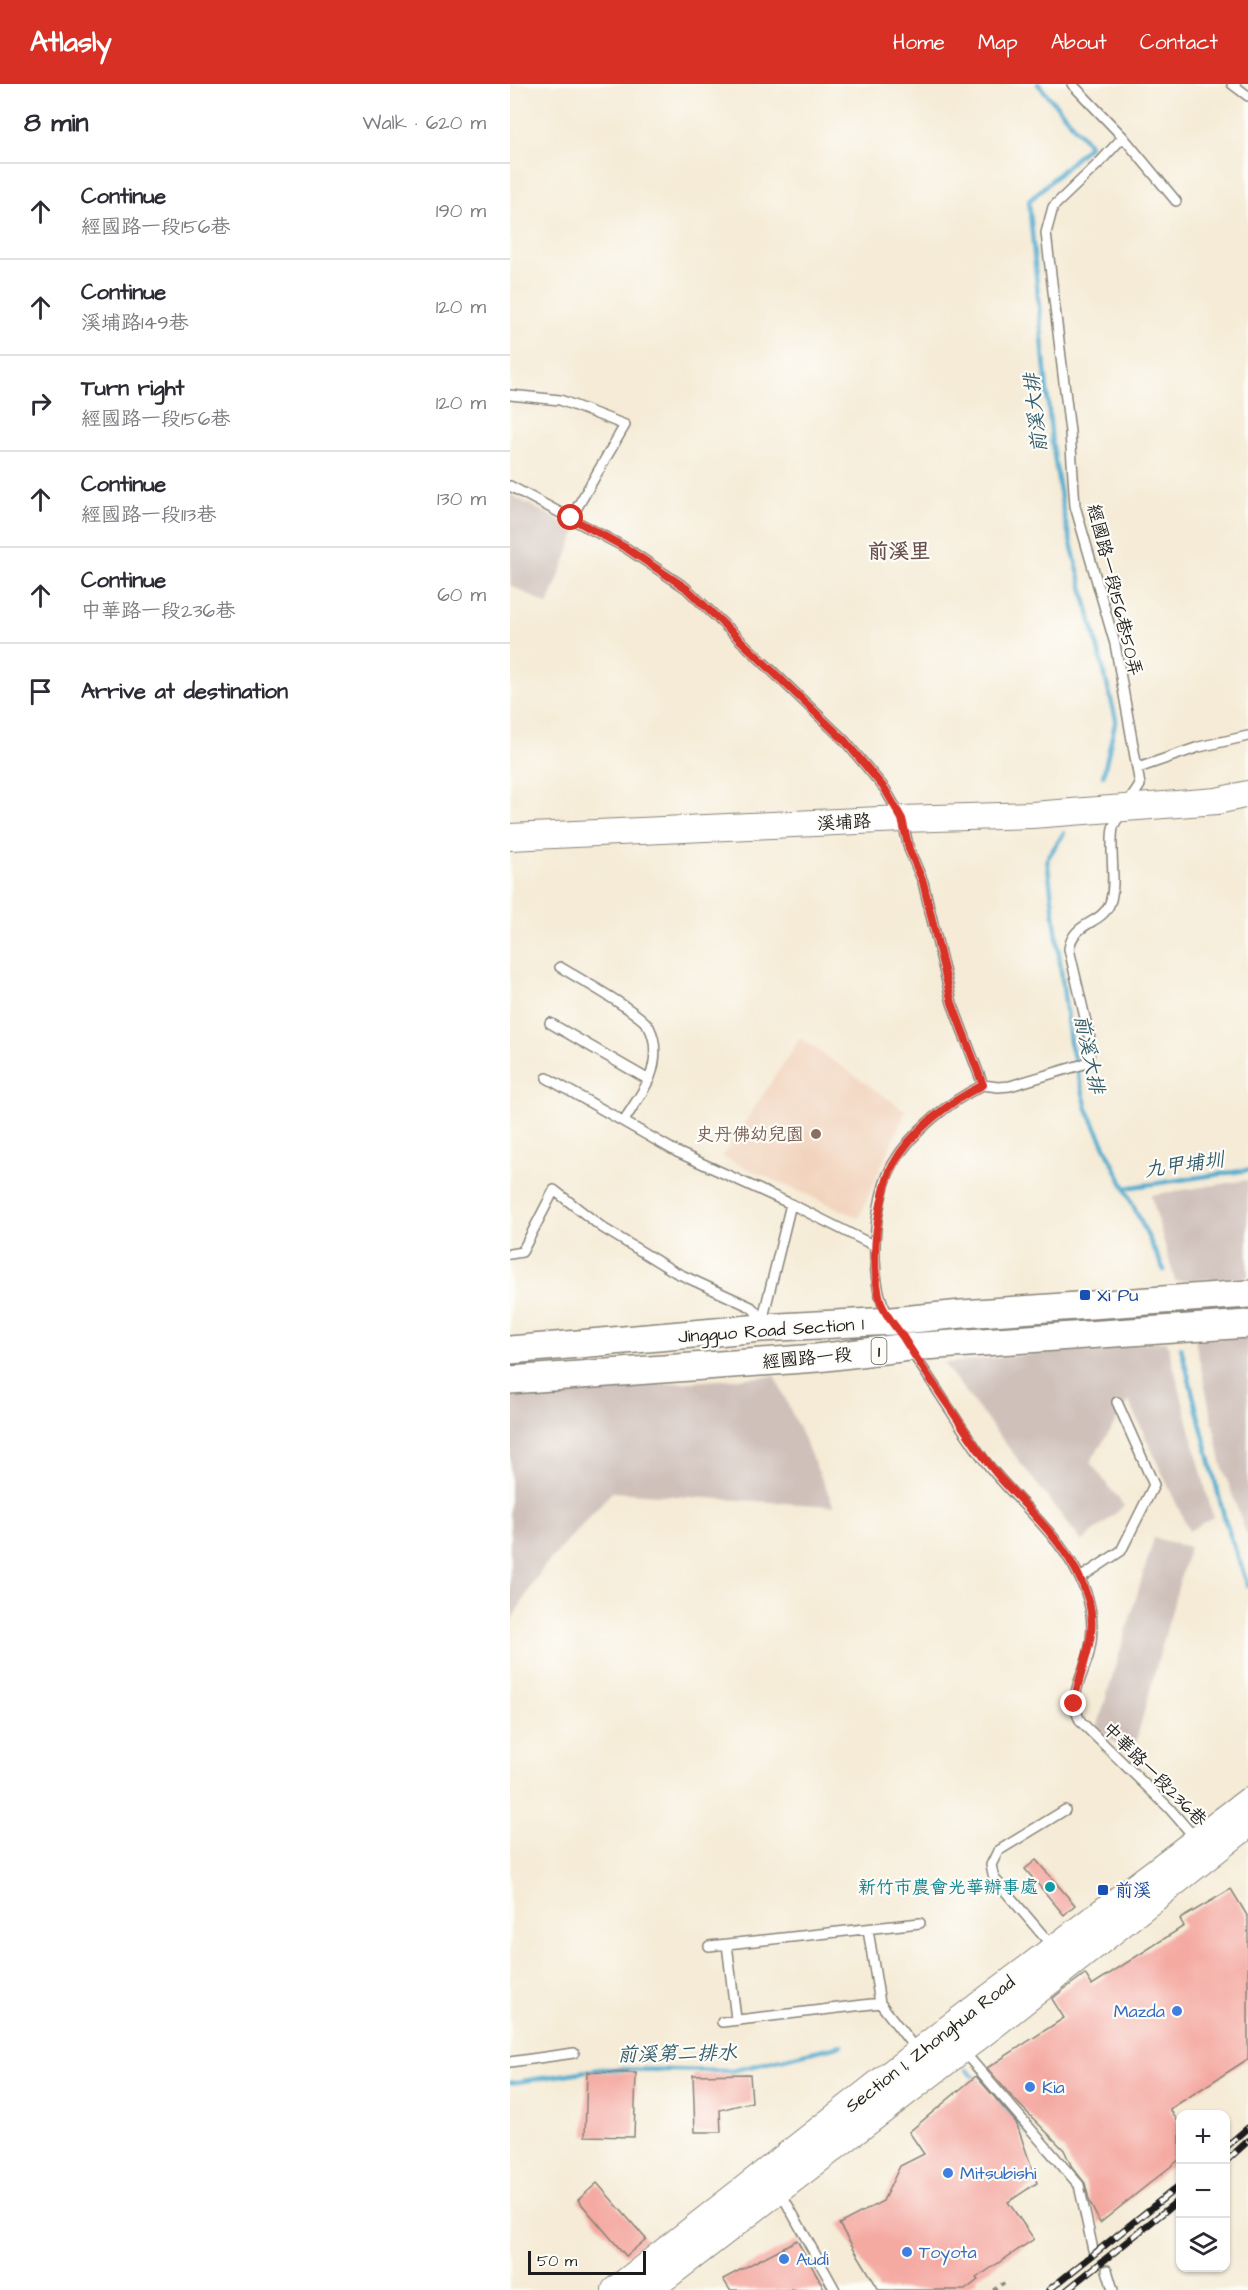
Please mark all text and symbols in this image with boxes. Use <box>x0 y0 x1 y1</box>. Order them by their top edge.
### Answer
text: Atlasly <box>30 23 112 62</box>
text: Home <box>893 28 945 57</box>
text: Map <box>978 28 1018 57</box>
text: About <box>1051 28 1107 57</box>
text: Contact <box>1140 28 1218 57</box>
text: 8 min <box>24 105 88 141</box>
text: Walk · 620 m <box>363 109 486 137</box>
text: Continue <box>81 181 166 212</box>
icon: ahead <box>24 195 57 228</box>
text: 190 m <box>436 197 486 225</box>
text: 經國路一段156巷 <box>81 213 230 241</box>
text: Continue <box>81 277 166 308</box>
icon: ahead <box>24 291 57 324</box>
text: 120 m <box>436 293 486 321</box>
text: 溪埔路149巷 <box>81 309 189 337</box>
water label: 前溪大排 <box>1018 370 1054 454</box>
text: Turn right <box>81 373 184 404</box>
icon: right <box>24 387 57 420</box>
text: 120 m <box>436 389 486 417</box>
text: 經國路一段156巷 <box>81 405 230 433</box>
text: Continue <box>81 469 166 500</box>
icon: ahead <box>24 483 57 516</box>
text: 130 m <box>437 485 486 513</box>
text: 經國路一段113巷 <box>81 501 216 529</box>
street label: 經國路一段156巷50弄 <box>1081 501 1148 679</box>
route start <box>557 504 583 530</box>
district label: 前溪里 <box>868 537 931 566</box>
text: Continue <box>81 565 166 596</box>
icon: ahead <box>24 579 57 612</box>
text: 60 m <box>437 581 486 609</box>
text: 中華路一段236巷 <box>81 597 235 625</box>
icon: arrive <box>24 675 57 708</box>
text: Arrive at destination <box>81 676 288 707</box>
street label: 溪埔路 <box>816 809 872 836</box>
water label: 前溪大排 <box>1067 1012 1111 1098</box>
place label: 史丹佛幼兒園 <box>696 1122 804 1147</box>
marker: 史丹佛幼兒園 <box>809 1127 823 1141</box>
water label: 九甲埔圳 <box>1143 1145 1228 1184</box>
place label: Xi Pu <box>1097 1283 1138 1308</box>
marker: Xi Pu <box>1078 1288 1092 1302</box>
street label: Jingguo Road Section 1 <box>677 1312 865 1350</box>
road number: 1 <box>872 1338 886 1364</box>
street label: 經國路一段 <box>761 1342 853 1375</box>
route end <box>1060 1690 1086 1716</box>
street label: 中華路一段236巷 <box>1097 1716 1213 1832</box>
place label: 新竹市農會光華辦事處 <box>858 1875 1038 1900</box>
place label: 前溪 <box>1115 1878 1151 1903</box>
marker: 新竹市農會光華辦事處 <box>1043 1880 1057 1894</box>
marker: 前溪 <box>1096 1883 1110 1897</box>
street label: Section 1, Zhonghua Road <box>840 1970 1021 2119</box>
place label: Mazda <box>1114 1999 1165 2024</box>
marker: Mazda <box>1170 2004 1184 2018</box>
water label: 前溪第二排水 <box>617 2039 738 2069</box>
place label: Kia <box>1042 2075 1065 2100</box>
marker: Kia <box>1023 2080 1037 2094</box>
map controls <box>1176 2110 1230 2272</box>
button: + <box>1176 2110 1230 2164</box>
place label: Mitsubishi <box>960 2161 1037 2186</box>
button: − <box>1176 2164 1230 2218</box>
marker: Mitsubishi <box>941 2166 955 2180</box>
button: layers <box>1176 2218 1230 2272</box>
place label: Toyota <box>919 2240 977 2266</box>
marker: Toyota <box>900 2245 914 2259</box>
place label: Audi <box>796 2247 829 2272</box>
scale bar <box>528 2248 646 2276</box>
text: 50 m <box>537 2250 577 2272</box>
marker: Audi <box>777 2252 791 2266</box>

